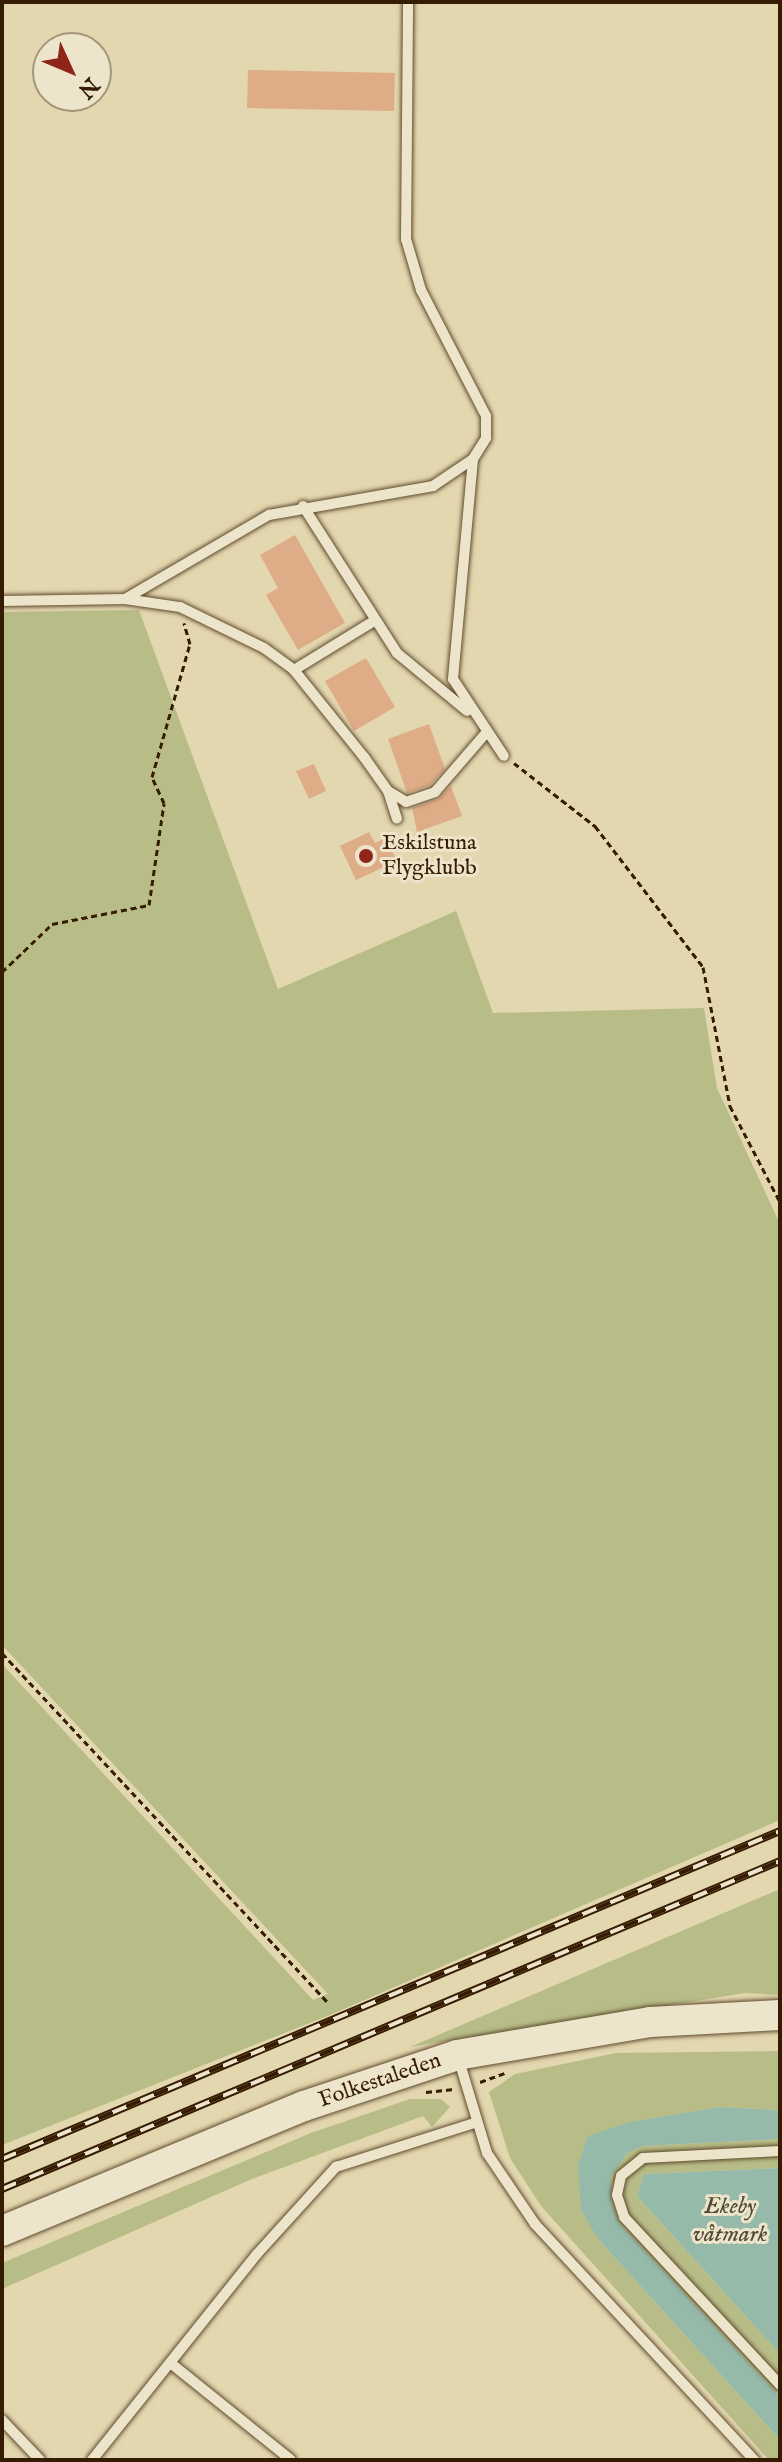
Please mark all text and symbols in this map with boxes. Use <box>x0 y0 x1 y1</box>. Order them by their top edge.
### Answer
north arrow <box>32 32 112 112</box>
text: N <box>71 71 105 104</box>
place label: Eskilstuna Flygklubb <box>382 830 477 882</box>
marker: Eskilstuna Flygklubb <box>357 847 375 865</box>
street label: Folkestaleden <box>315 2048 445 2114</box>
water label: Ekeby våtmark <box>693 2193 767 2249</box>

